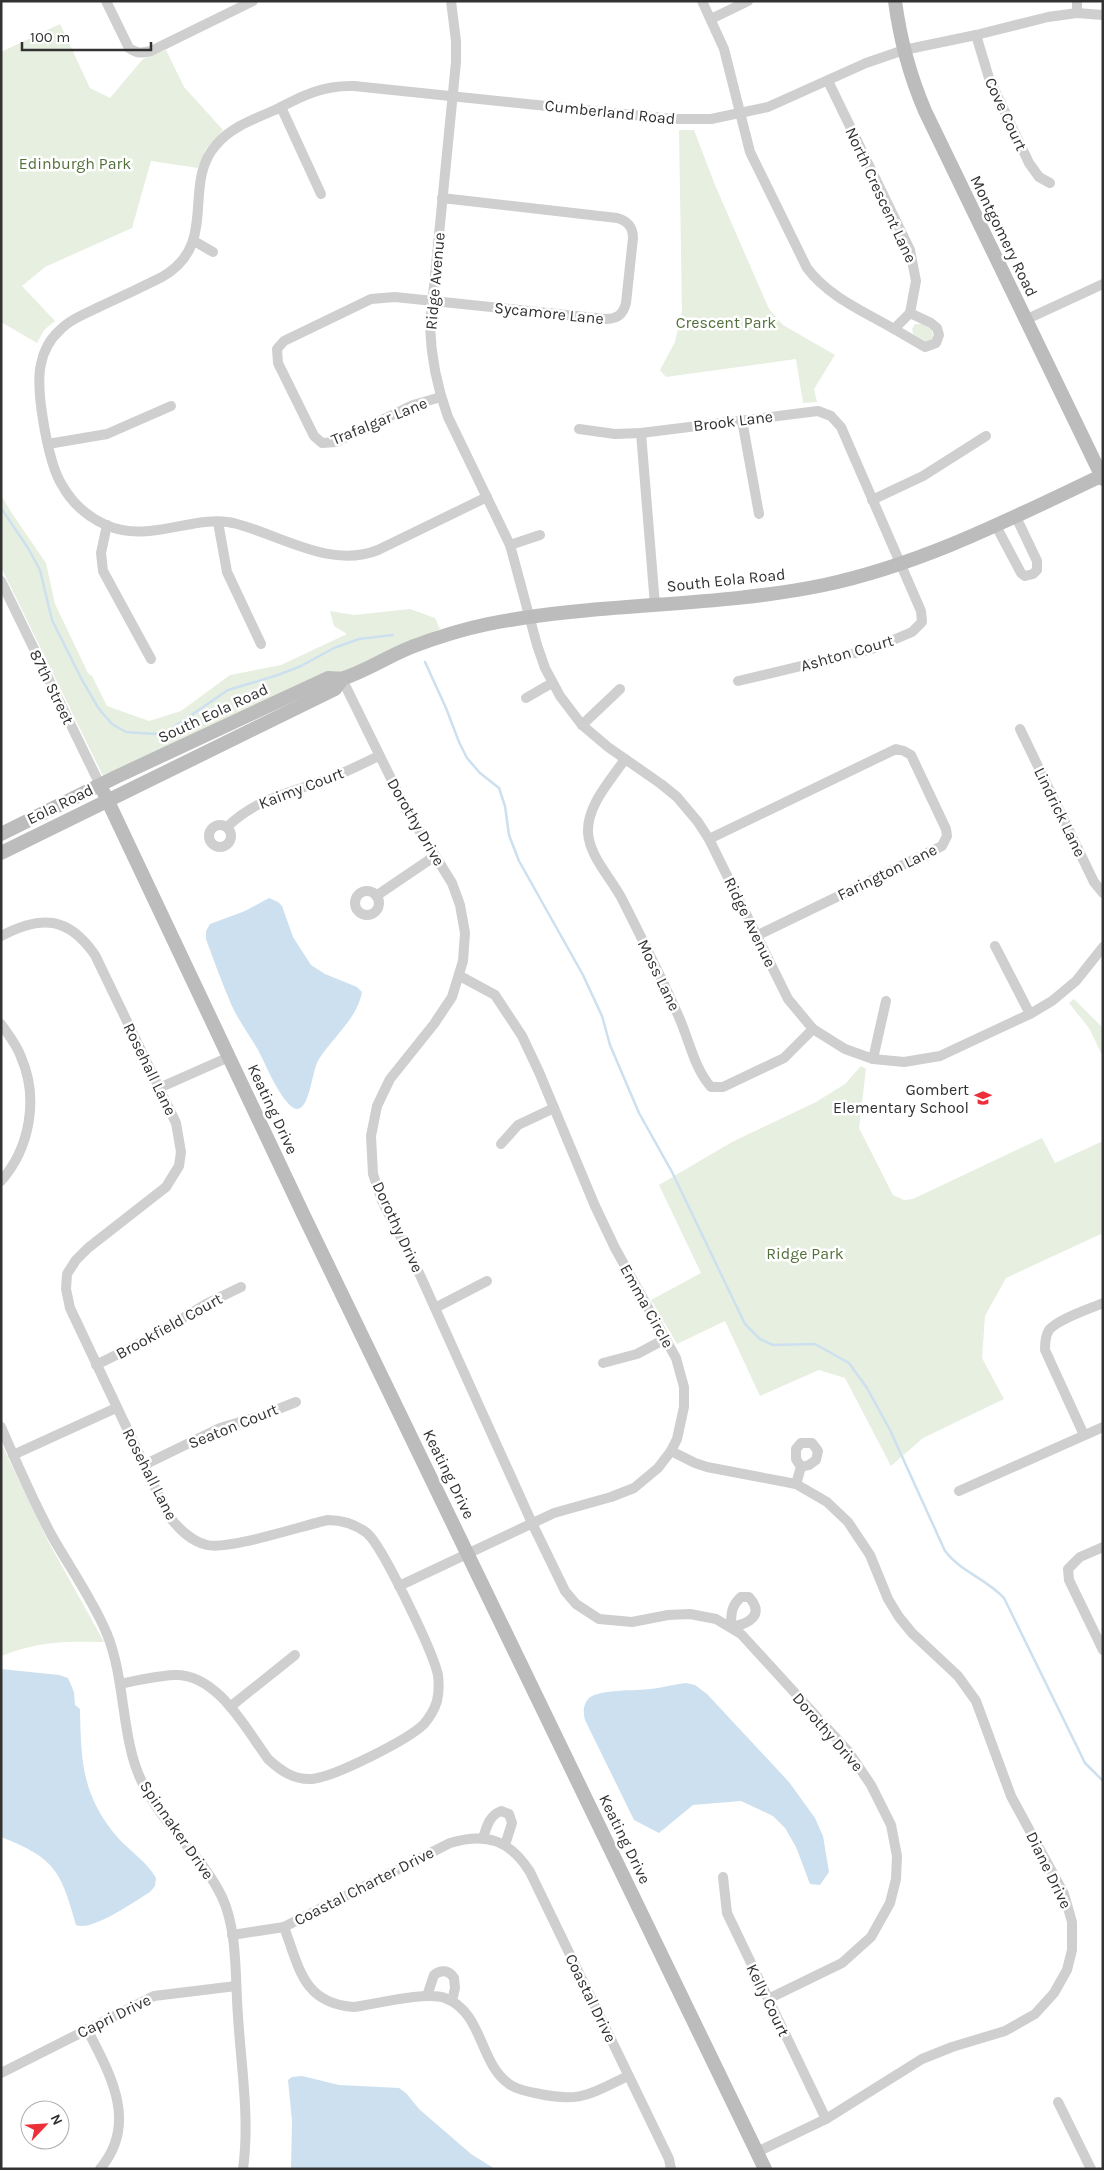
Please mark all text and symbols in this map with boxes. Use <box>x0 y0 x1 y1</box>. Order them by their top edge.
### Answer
scale bar <box>22 20 151 52</box>
text: 100 m <box>30 28 70 46</box>
street label: Cove Court <box>981 74 1031 154</box>
street label: Cumberland Road <box>544 96 676 128</box>
street label: North Crescent Lane <box>841 124 921 266</box>
park label: Edinburgh Park <box>19 154 131 173</box>
street label: Montgomery Road <box>966 172 1042 300</box>
street label: Ridge Avenue <box>421 231 449 331</box>
street label: Sycamore Lane <box>493 298 605 328</box>
park label: Crescent Park <box>676 313 776 332</box>
street label: Trafalgar Lane <box>328 393 430 449</box>
street label: Brook Lane <box>692 407 774 435</box>
street label: South Eola Road <box>666 564 786 596</box>
street label: Ashton Court <box>798 631 896 675</box>
street label: 87th Street <box>26 647 78 727</box>
street label: South Eola Road <box>155 679 271 747</box>
street label: Kaimy Court <box>256 763 346 813</box>
street label: Lindrick Lane <box>1030 764 1090 860</box>
street label: Dorothy Drive <box>383 775 449 869</box>
street label: Eola Road <box>24 780 96 828</box>
street label: Farington Lane <box>834 840 940 904</box>
street label: Ridge Avenue <box>720 874 780 970</box>
street label: Moss Lane <box>634 936 684 1014</box>
street label: Rosehall Lane <box>119 1020 181 1118</box>
street label: Keating Drive <box>244 1061 302 1157</box>
place label: Gombert Elementary School <box>833 1080 969 1117</box>
school or university icon: Gombert Elementary School <box>973 1088 993 1108</box>
street label: Dorothy Drive <box>369 1179 427 1275</box>
park label: Ridge Park <box>766 1244 844 1263</box>
street label: Emma Circle <box>616 1261 678 1351</box>
street label: Brookfield Court <box>113 1289 225 1363</box>
street label: Seaton Court <box>185 1399 281 1453</box>
street label: Rosehall Lane <box>119 1425 181 1523</box>
street label: Keating Drive <box>419 1426 479 1522</box>
street label: Dorothy Drive <box>789 1689 867 1775</box>
street label: Spinnaker Drive <box>136 1777 218 1883</box>
street label: Keating Drive <box>595 1791 655 1887</box>
street label: Diane Drive <box>1022 1828 1076 1912</box>
street label: Coastal Charter Drive <box>291 1843 437 1929</box>
street label: Coastal Drive <box>561 1951 621 2045</box>
street label: Kelly Court <box>742 1961 794 2039</box>
street label: Capri Drive <box>74 1990 154 2042</box>
north arrow <box>20 2100 70 2150</box>
text: N <box>47 2112 66 2128</box>

